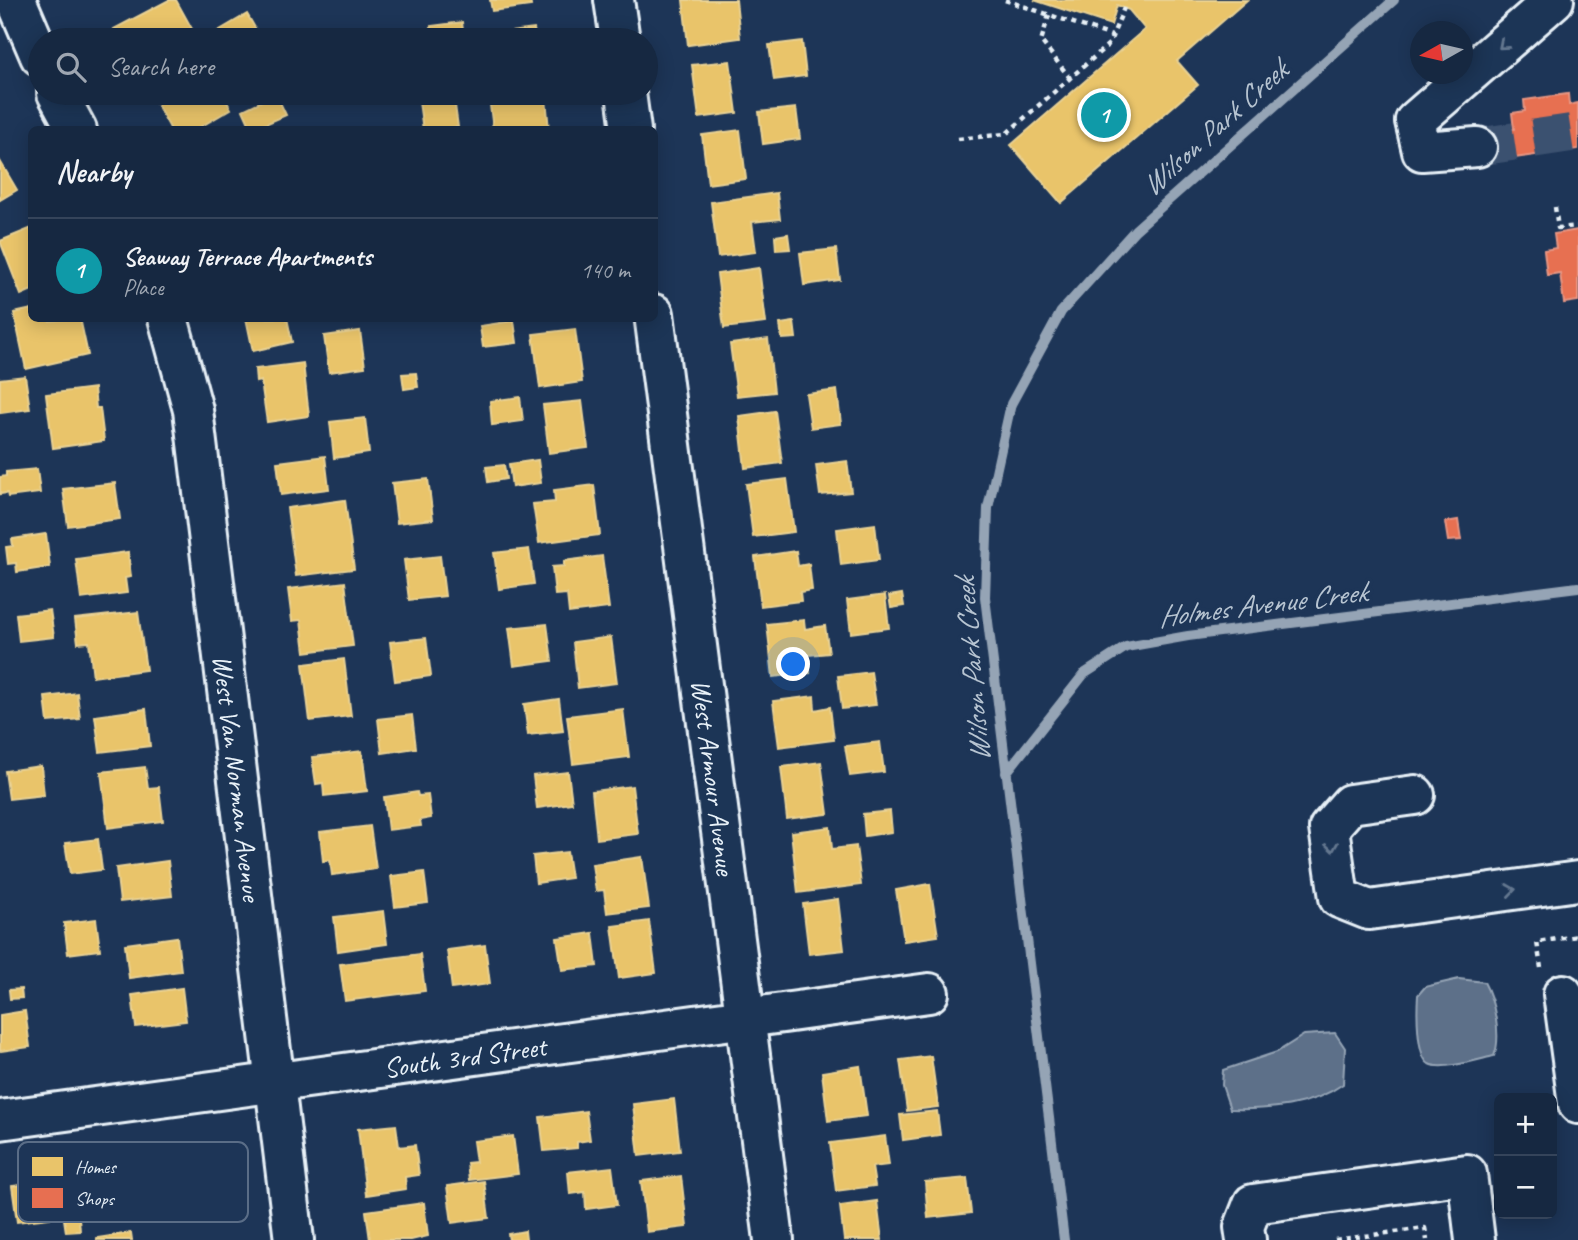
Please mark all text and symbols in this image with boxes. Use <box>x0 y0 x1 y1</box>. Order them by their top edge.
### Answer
north arrow <box>1410 21 1473 84</box>
search box <box>28 28 658 105</box>
one-way arrow <box>1498 37 1511 49</box>
icon: search <box>52 48 90 86</box>
water label: Wilson Park Creek <box>1133 49 1299 204</box>
text: Search here <box>108 50 214 83</box>
pin: 1 <box>1081 89 1127 141</box>
text: Nearby <box>56 153 132 191</box>
text: Seaway Terrace Apartments <box>123 240 372 273</box>
text: 1 <box>74 256 84 285</box>
text: 140 m <box>581 256 630 285</box>
text: Place <box>123 273 163 302</box>
water label: Wilson Park Creek <box>945 571 999 764</box>
water label: Holmes Avenue Creek <box>1156 572 1373 636</box>
your location <box>776 647 810 681</box>
street label: West Van Norman Avenue <box>205 653 270 905</box>
street label: West Armour Avenue <box>684 677 744 879</box>
one-way arrow <box>1324 841 1339 853</box>
one-way arrow <box>1506 883 1517 898</box>
street label: South 3rd Street <box>381 1028 551 1085</box>
map controls <box>1494 1093 1557 1219</box>
button: + <box>1494 1093 1557 1156</box>
legend <box>18 1142 248 1222</box>
text: Homes <box>75 1155 117 1179</box>
button: − <box>1494 1156 1557 1219</box>
text: Shops <box>75 1187 115 1211</box>

